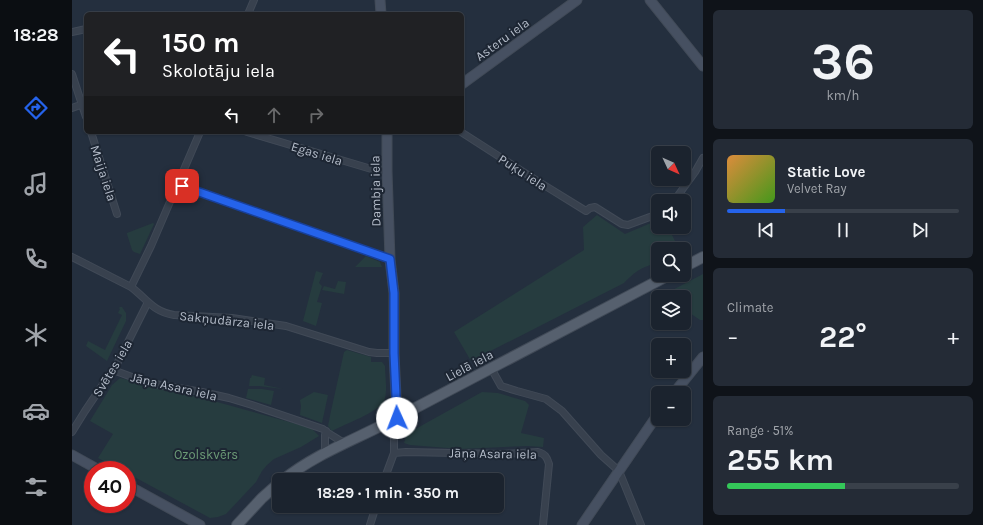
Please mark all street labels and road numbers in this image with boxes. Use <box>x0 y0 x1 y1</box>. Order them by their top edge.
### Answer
street label: Asteru iela <box>472 15 532 64</box>
street label: Egas iela <box>289 139 344 168</box>
street label: Maija iela <box>87 143 120 203</box>
street label: Puķu iela <box>495 151 550 194</box>
street label: Dambja iela <box>367 155 384 227</box>
street label: Sakņudārza iela <box>179 308 275 334</box>
street label: Svētes iela <box>90 337 135 400</box>
street label: Lielā iela <box>443 347 496 384</box>
street label: Jāņa Asara iela <box>129 369 219 405</box>
street label: Jāņa Asara iela <box>449 445 537 463</box>

